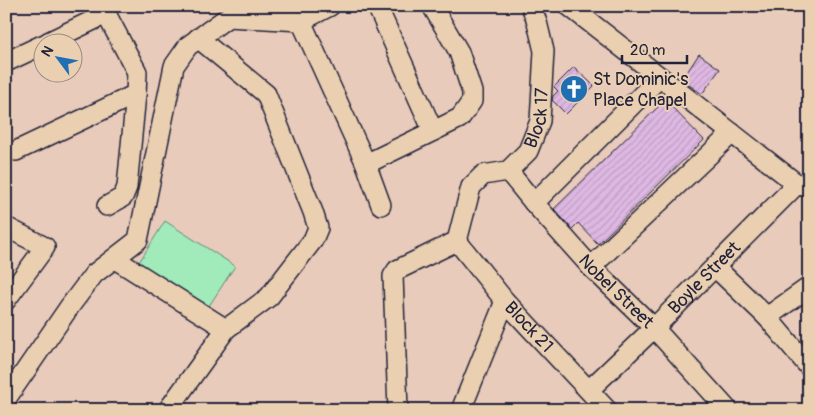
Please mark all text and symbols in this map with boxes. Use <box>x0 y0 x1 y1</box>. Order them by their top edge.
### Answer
north arrow <box>32 32 82 82</box>
scale bar <box>622 32 688 64</box>
text: 20 m <box>630 41 665 60</box>
text: N <box>38 43 57 60</box>
place label: St Dominic's Place Chapel <box>593 68 688 112</box>
church icon: St Dominic's Place Chapel <box>559 74 589 104</box>
street label: Block 17 <box>519 87 553 152</box>
street label: Boyle Street <box>663 236 746 319</box>
street label: Nobel Street <box>574 249 659 334</box>
street label: Block 21 <box>499 296 559 357</box>

